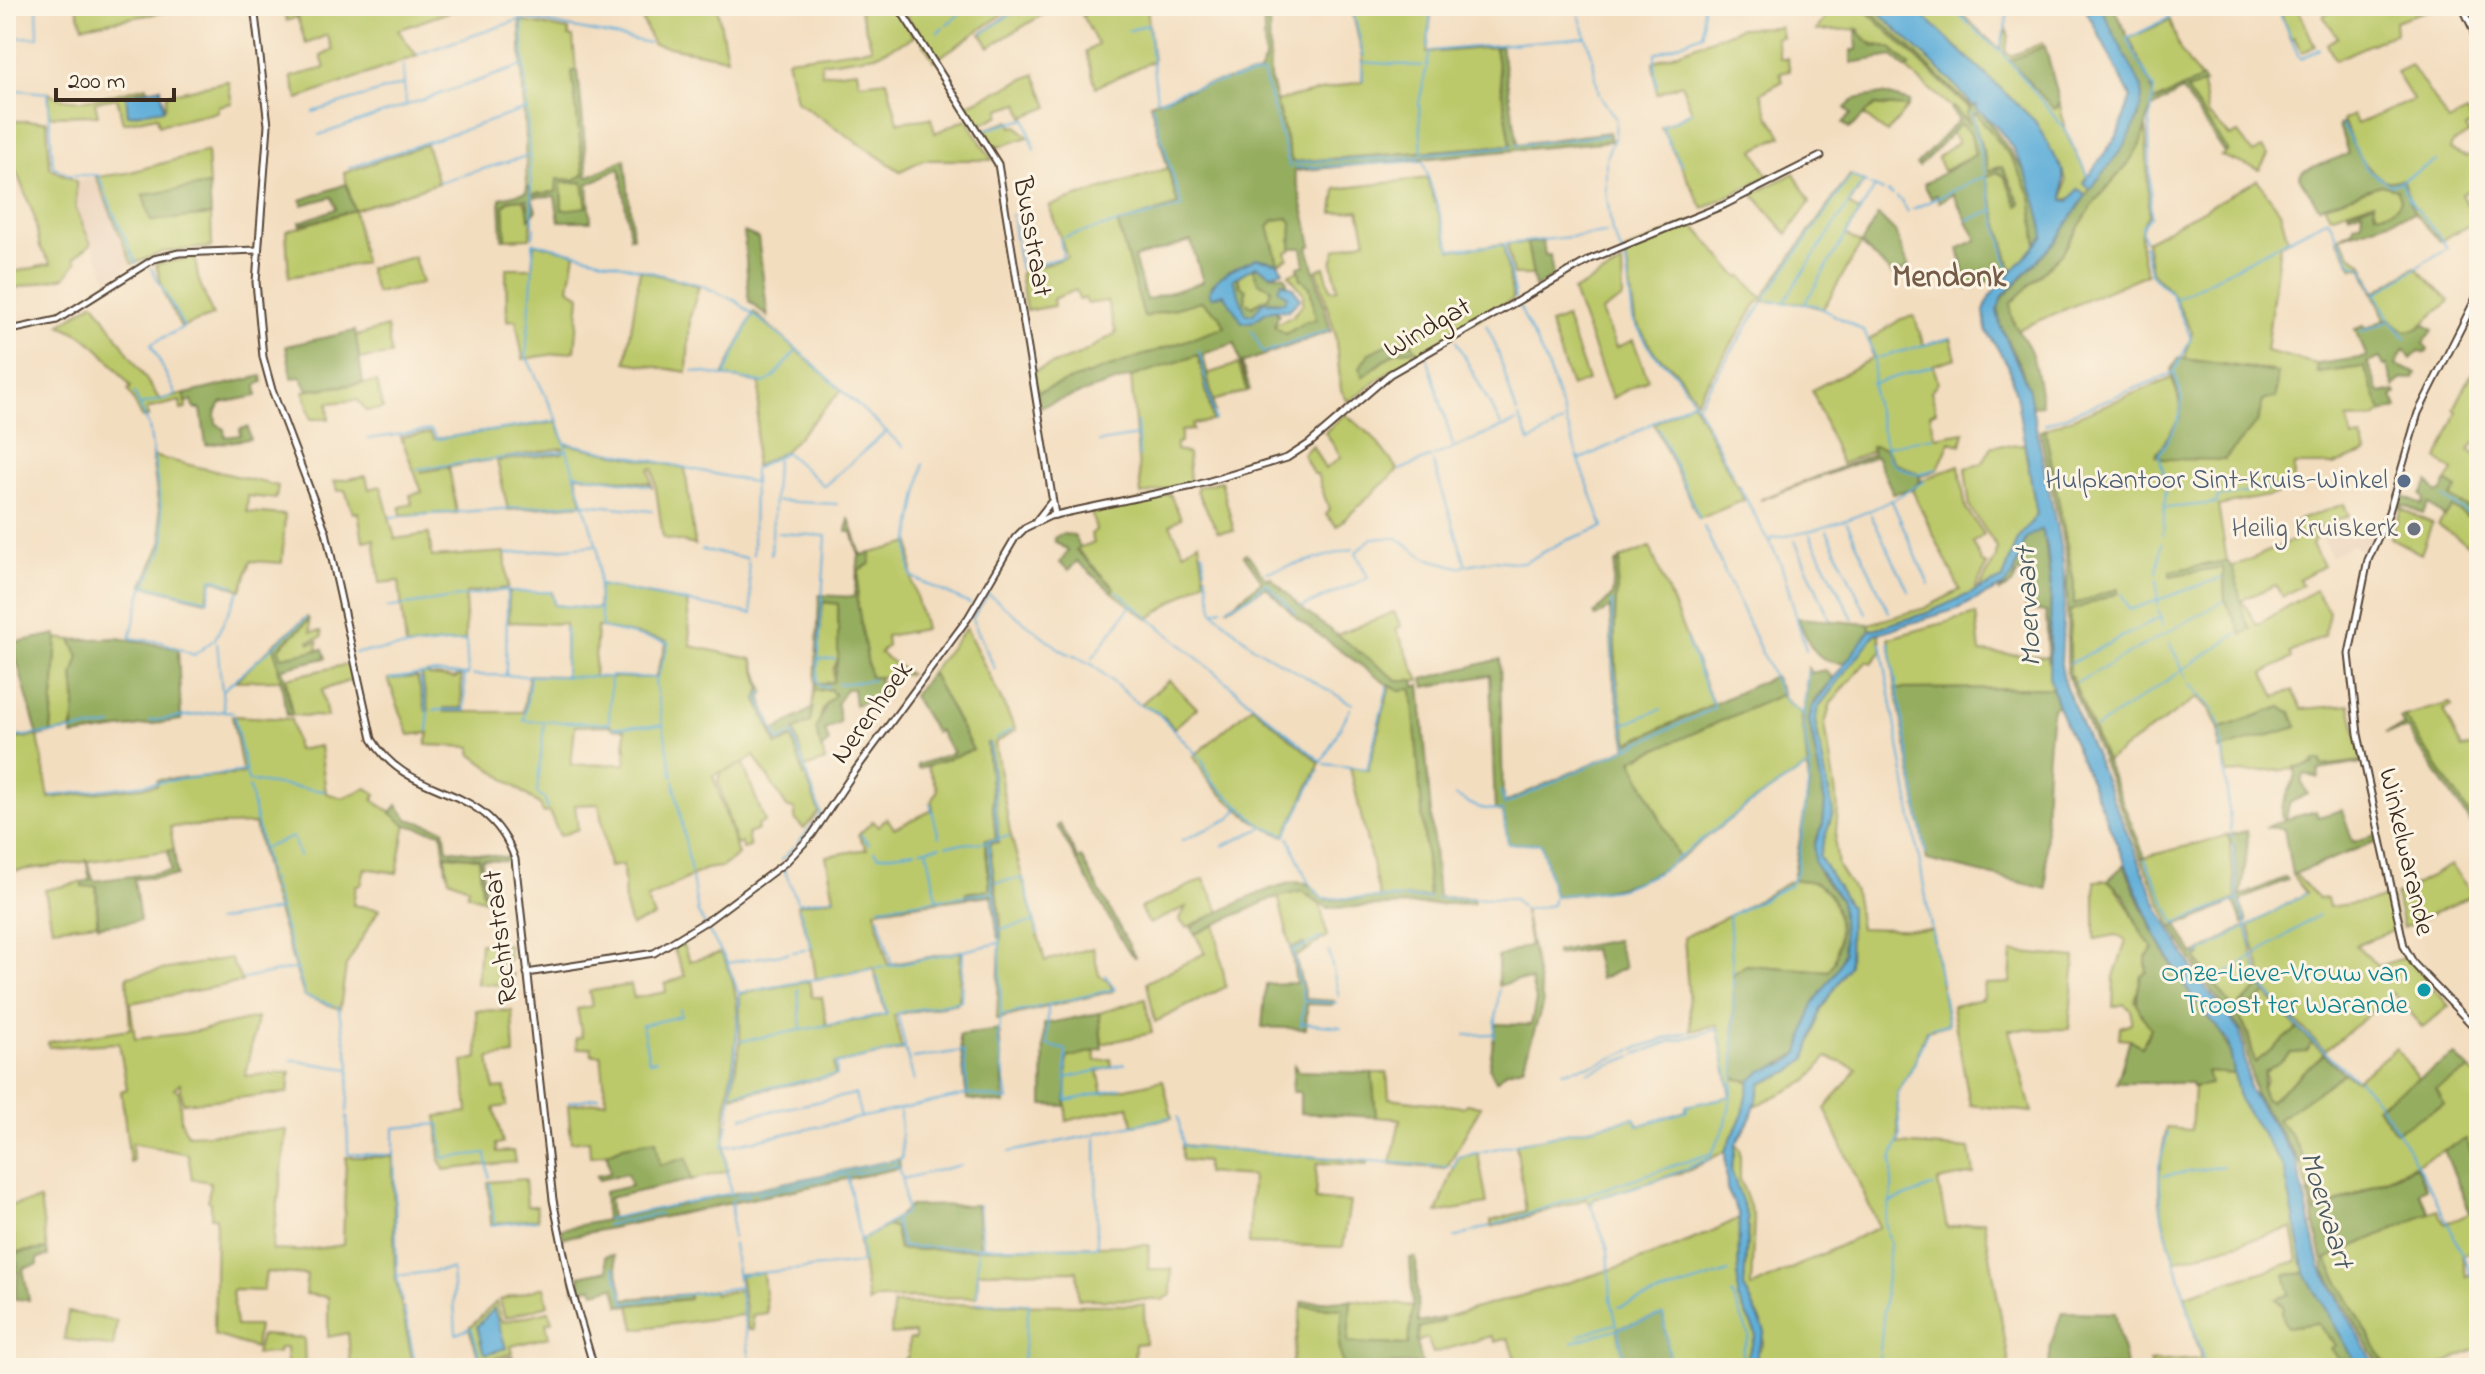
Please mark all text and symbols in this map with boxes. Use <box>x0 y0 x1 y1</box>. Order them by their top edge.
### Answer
scale bar <box>56 52 174 102</box>
text: 200 m <box>68 65 125 100</box>
street label: Busstraat <box>1000 173 1062 300</box>
district label: Mendonk <box>1892 255 2007 302</box>
street label: Windgat <box>1377 288 1479 370</box>
place label: Hulpkantoor Sint-Kruis-Winkel <box>2045 461 2388 502</box>
marker: Hulpkantoor Sint-Kruis-Winkel <box>2395 472 2413 490</box>
place label: Heilig Kruiskerk <box>2232 509 2399 550</box>
marker: Heilig Kruiskerk <box>2405 520 2423 538</box>
water label: Moervaart <box>2005 543 2055 668</box>
street label: Nerenhoek <box>821 652 925 773</box>
street label: Winkelwarande <box>2366 764 2444 940</box>
street label: Rechtstraat <box>473 867 531 1007</box>
place label: Onze-Lieve-Vrouw van Troost ter Warande <box>2161 954 2408 1027</box>
marker: Onze-Lieve-Vrouw van Troost ter Warande <box>2415 981 2433 999</box>
water label: Moervaart <box>2286 1146 2364 1277</box>

